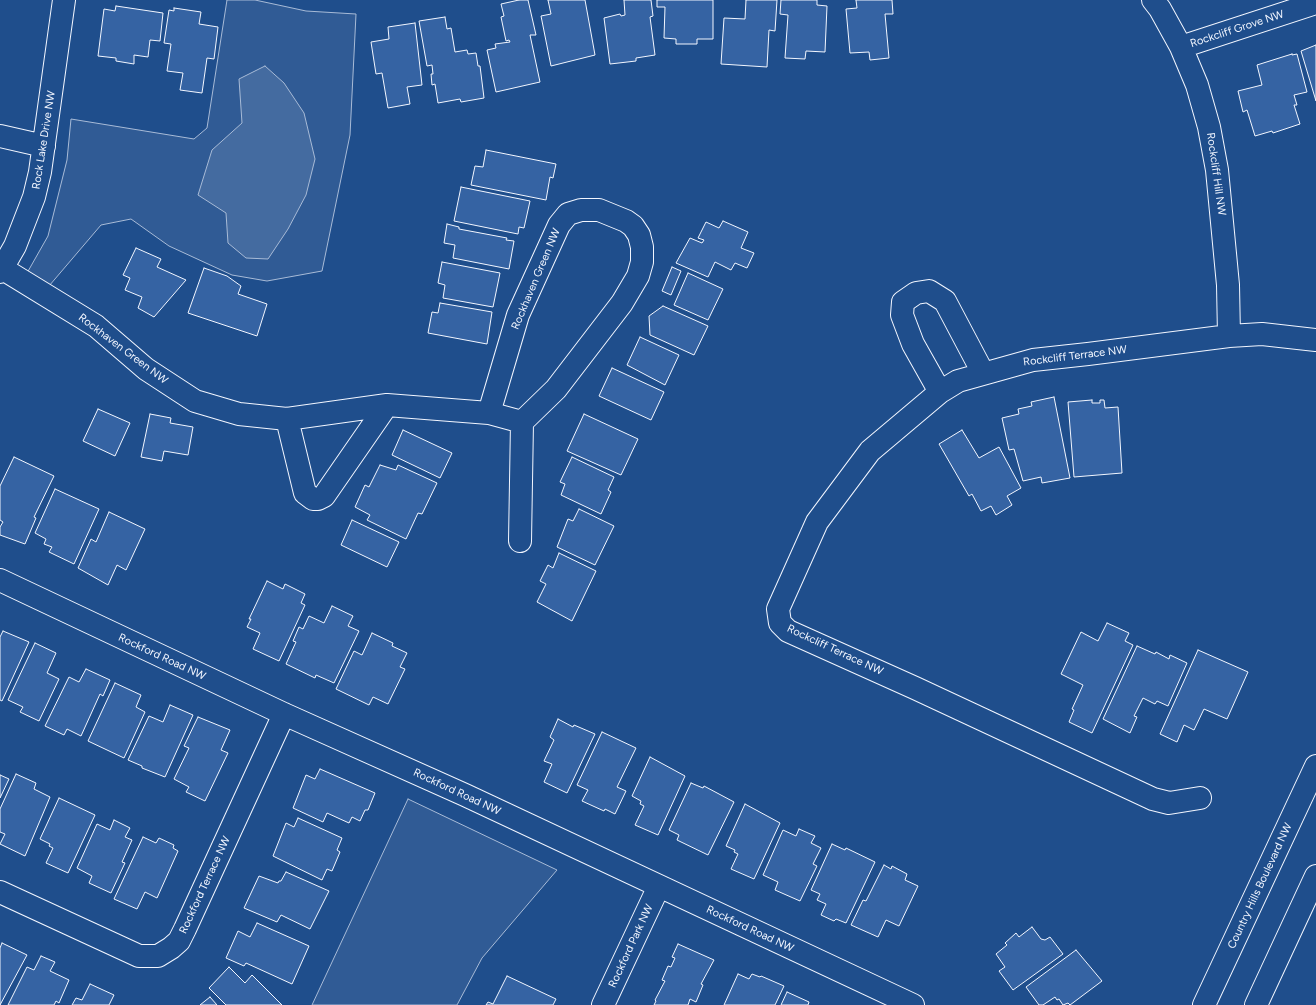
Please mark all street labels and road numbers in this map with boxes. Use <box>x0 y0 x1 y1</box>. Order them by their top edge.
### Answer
street label: Rockcliff Grove NW <box>1188 8 1286 50</box>
street label: Rock Lake Drive NW <box>30 90 58 190</box>
street label: Rockcliff Hill NW <box>1204 132 1228 216</box>
street label: Rockhaven Green NW <box>509 226 563 332</box>
street label: Rockhaven Green NW <box>76 311 170 387</box>
street label: Rockcliff Terrace NW <box>1022 343 1128 369</box>
street label: Rockcliff Terrace NW <box>785 622 885 678</box>
street label: Rockford Road NW <box>116 631 208 683</box>
street label: Rockford Road NW <box>411 766 503 818</box>
street label: Country Hills Boulevard NW <box>1225 821 1295 951</box>
street label: Rockford Terrace NW <box>177 834 233 936</box>
street label: Rockford Park NW <box>606 902 656 990</box>
street label: Rockford Road NW <box>704 903 796 955</box>

